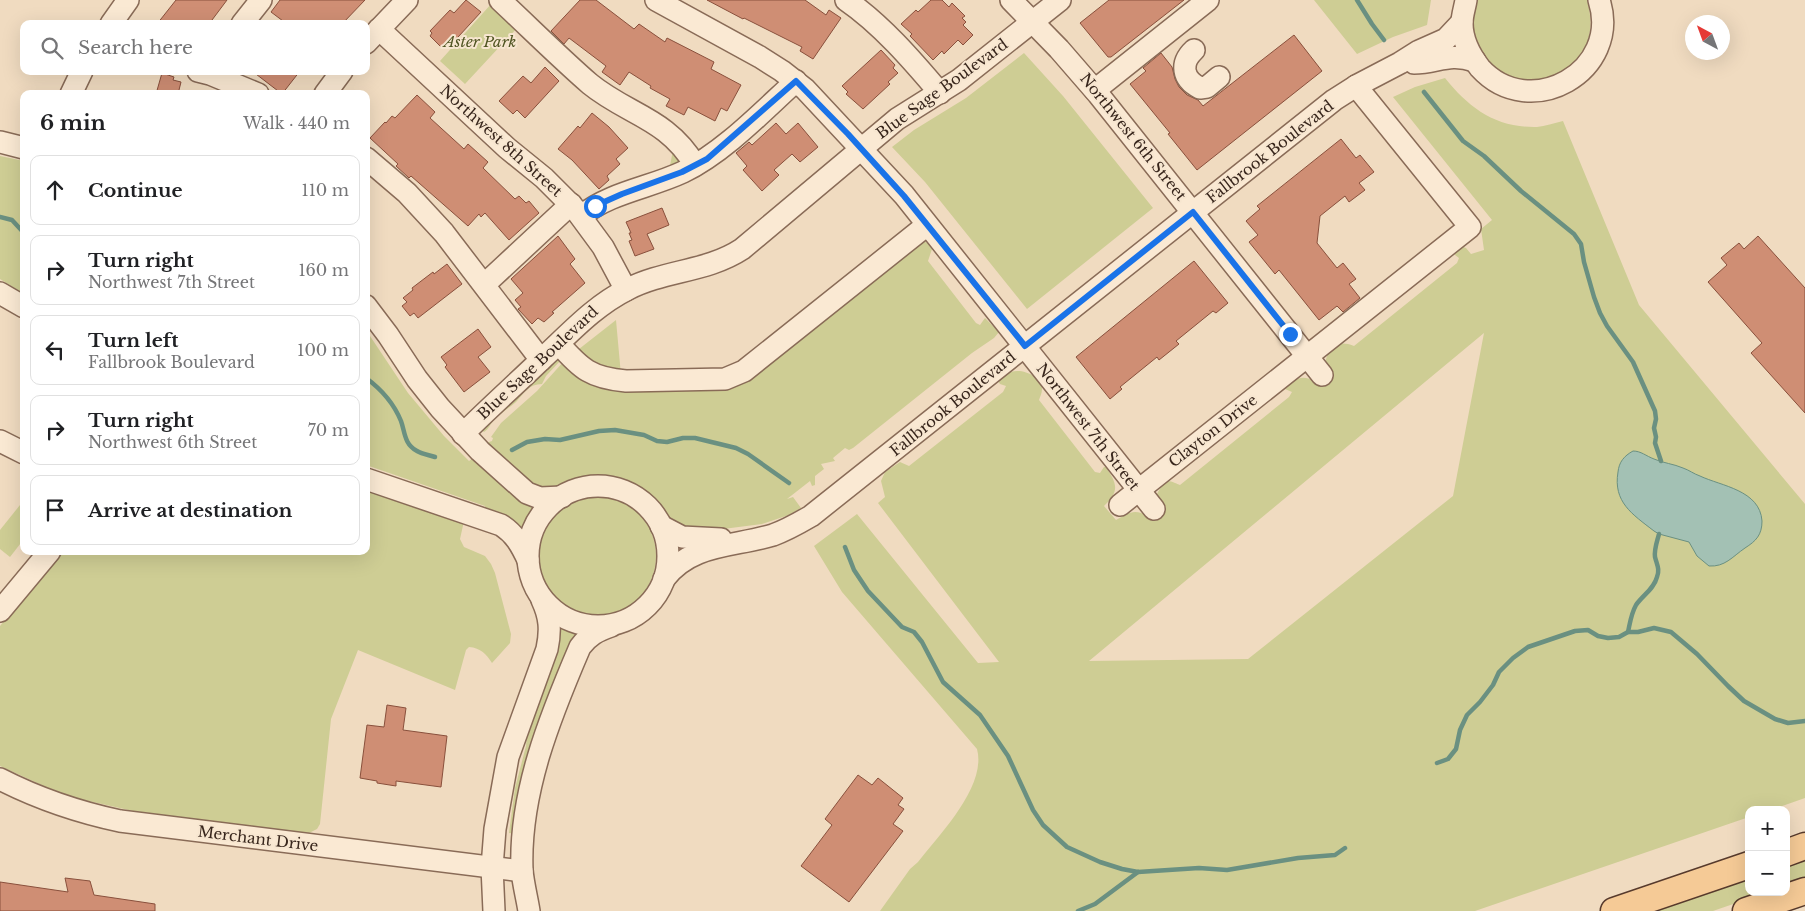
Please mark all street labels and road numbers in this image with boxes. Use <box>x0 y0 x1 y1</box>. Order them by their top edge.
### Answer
street label: Blue Sage Boulevard <box>872 34 1011 143</box>
street label: Northwest 6th Street <box>1076 69 1191 205</box>
street label: Northwest 8th Street <box>436 81 567 201</box>
street label: Fallbrook Boulevard <box>1202 96 1337 207</box>
street label: Blue Sage Boulevard <box>473 302 602 424</box>
street label: Fallbrook Boulevard <box>886 347 1019 460</box>
street label: Northwest 7th Street <box>1033 359 1144 494</box>
street label: Clayton Drive <box>1164 390 1261 471</box>
street label: Merchant Drive <box>197 822 319 855</box>

